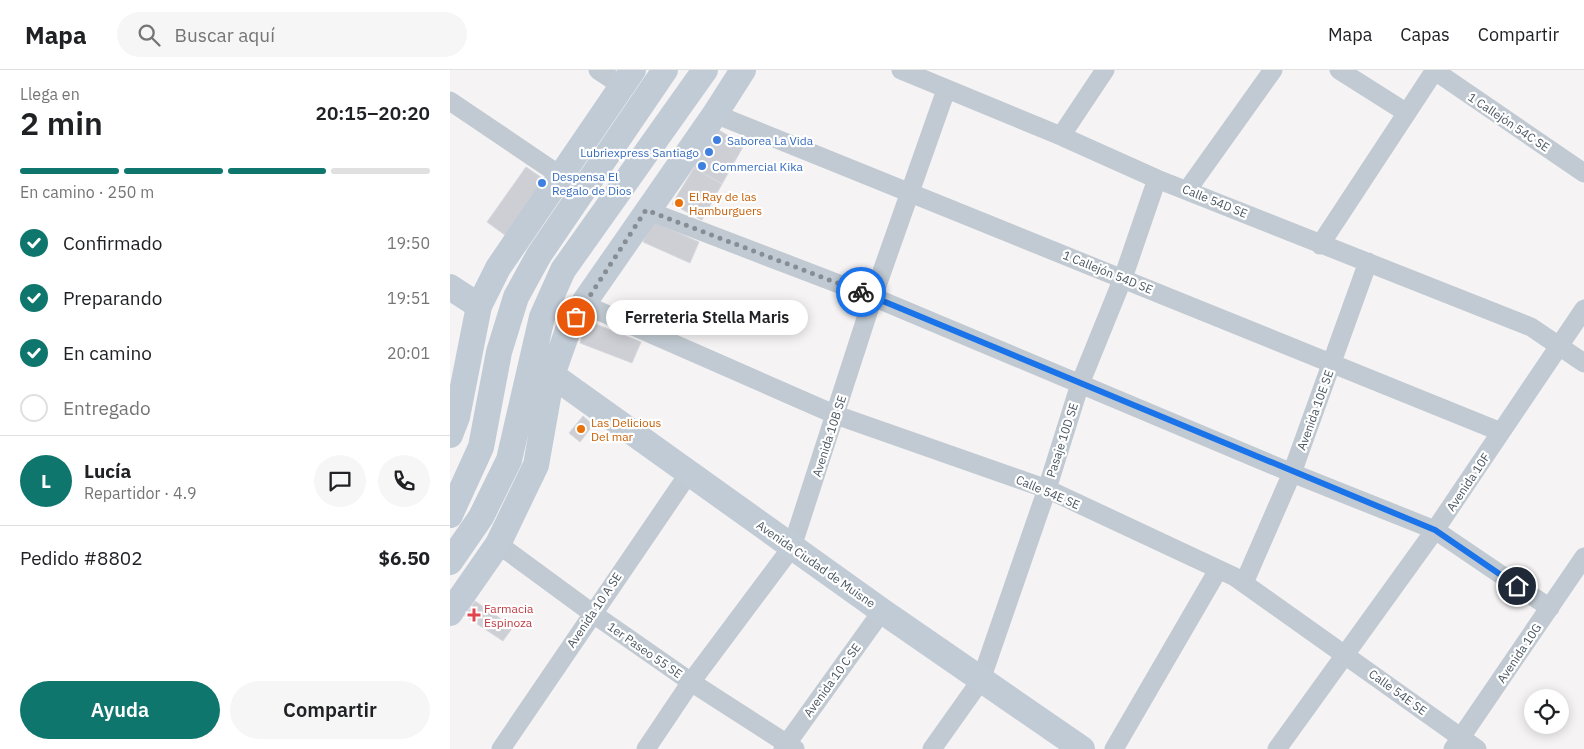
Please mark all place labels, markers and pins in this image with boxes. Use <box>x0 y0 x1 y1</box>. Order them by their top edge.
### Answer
place label: Saborea La Vida <box>727 133 814 148</box>
marker: Saborea La Vida <box>711 134 723 146</box>
place label: Lubriexpress Santiago <box>580 145 699 160</box>
marker: Lubriexpress Santiago <box>703 146 715 158</box>
place label: Commercial Kika <box>712 159 803 174</box>
marker: Commercial Kika <box>696 160 708 172</box>
place label: Despensa El Regalo de Dios <box>552 169 632 198</box>
marker: Despensa El Regalo de Dios <box>536 177 548 189</box>
place label: El Ray de las Hamburguers <box>689 189 762 218</box>
marker: El Ray de las Hamburguers <box>673 197 685 209</box>
pin <box>555 296 597 338</box>
callout: Ferreteria Stella Maris <box>606 300 808 334</box>
place label: Las Delicious Del mar <box>591 415 662 444</box>
marker: Las Delicious Del mar <box>575 423 587 435</box>
pin <box>1496 565 1538 607</box>
place label: Farmacia Espinoza <box>484 601 534 630</box>
marker: Farmacia Espinoza <box>468 609 480 621</box>

